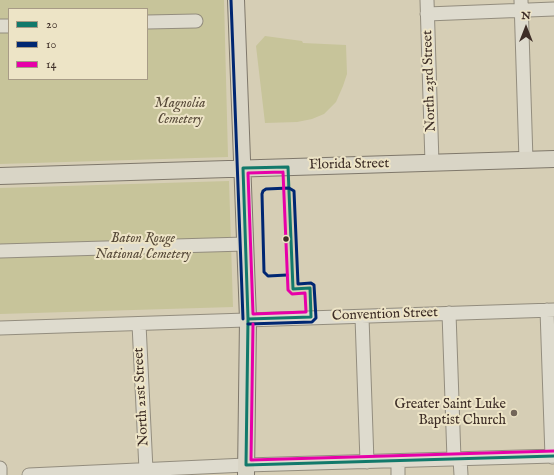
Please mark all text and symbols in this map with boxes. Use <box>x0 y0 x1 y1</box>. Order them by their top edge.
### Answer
legend <box>8 8 148 80</box>
north arrow <box>506 8 546 48</box>
text: N <box>521 9 531 23</box>
text: 20 <box>46 17 58 32</box>
street label: North 23rd Street <box>420 30 440 132</box>
text: 10 <box>46 37 56 52</box>
text: 14 <box>46 57 56 72</box>
park label: Magnolia Cemetery <box>155 96 205 128</box>
street label: Florida Street <box>309 156 389 174</box>
park label: Baton Rouge National Cemetery <box>95 231 191 264</box>
unlabelled marker <box>281 234 291 244</box>
street label: Convention Street <box>332 305 438 325</box>
street label: North 21st Street <box>131 347 153 447</box>
place label: Greater Saint Luke Baptist Church <box>395 397 506 430</box>
marker: Greater Saint Luke Baptist Church <box>509 408 519 418</box>

